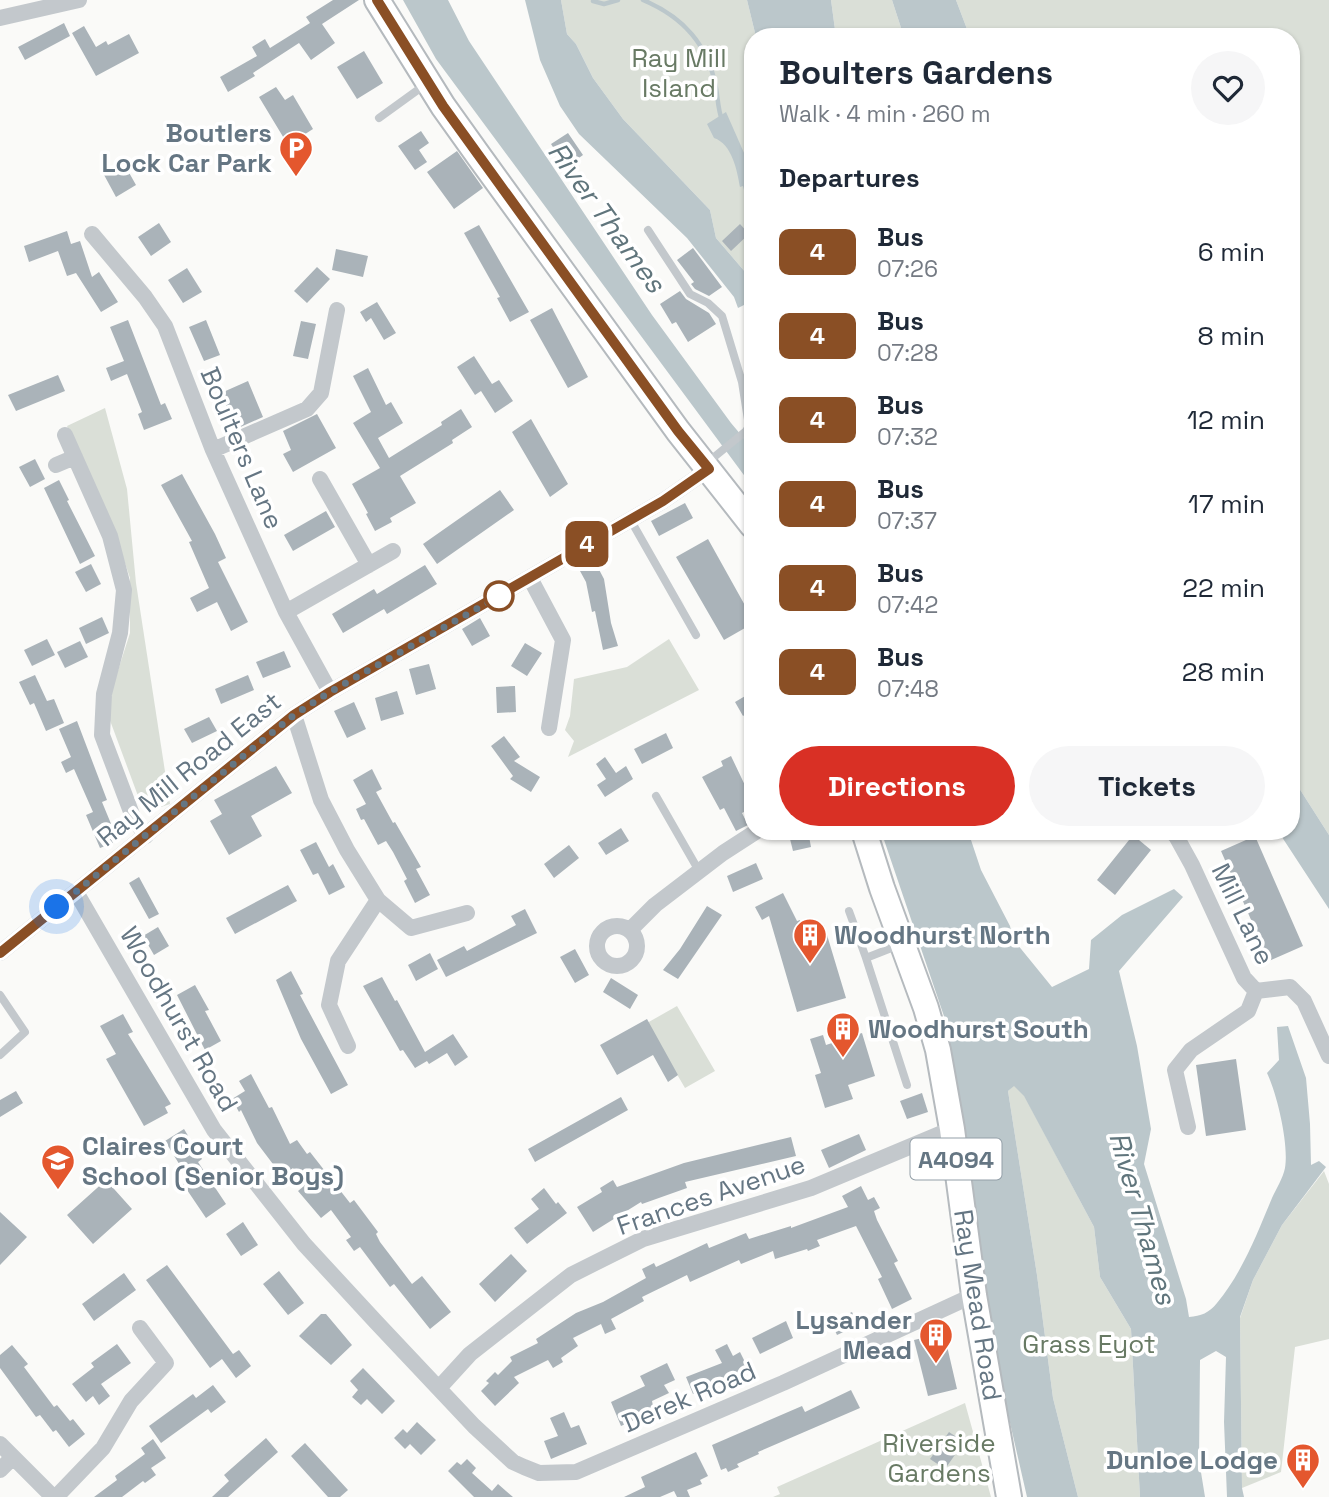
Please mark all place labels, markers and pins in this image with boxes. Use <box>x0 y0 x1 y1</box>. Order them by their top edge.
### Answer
place label: Boutlers Lock Car Park <box>101 116 272 180</box>
parking icon: Boutlers Lock Car Park <box>277 129 315 178</box>
unlabelled marker <box>484 581 514 611</box>
building icon: Woodhurst North <box>791 916 829 965</box>
place label: Woodhurst North <box>834 918 1051 952</box>
building icon: Woodhurst South <box>824 1010 862 1059</box>
place label: Woodhurst South <box>868 1012 1089 1046</box>
place label: Claires Court School (Senior Boys) <box>82 1129 344 1193</box>
school or university icon: Claires Court School (Senior Boys) <box>39 1142 77 1191</box>
place label: Lysander Mead <box>795 1303 912 1367</box>
building icon: Lysander Mead <box>917 1316 955 1365</box>
building icon: Dunloe Lodge <box>1284 1441 1322 1490</box>
place label: Dunloe Lodge <box>1106 1443 1278 1477</box>

